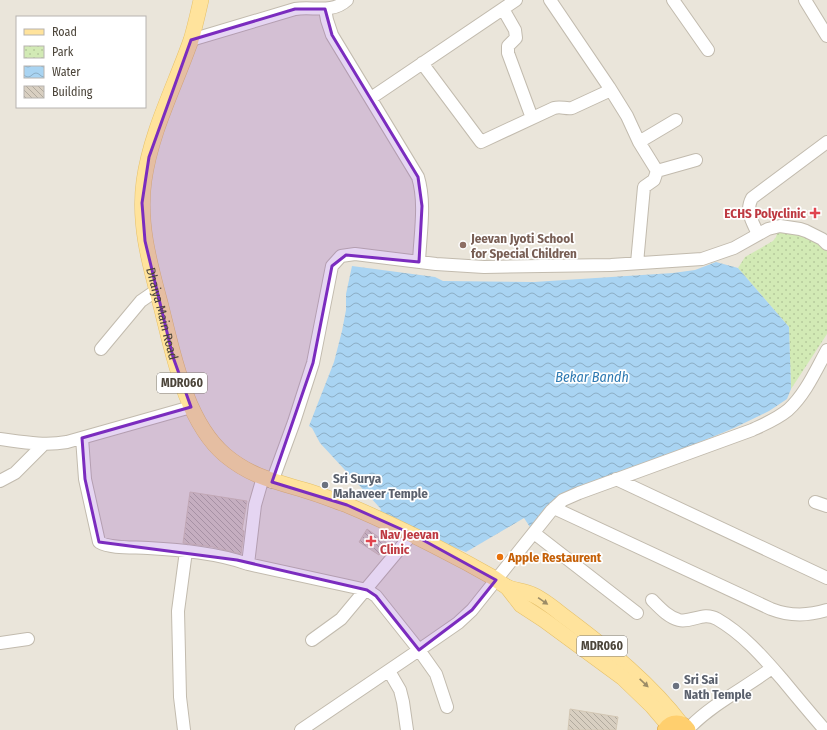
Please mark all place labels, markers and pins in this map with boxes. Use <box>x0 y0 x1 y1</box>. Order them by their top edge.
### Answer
place label: ECHS Polyclinic <box>724 206 806 221</box>
marker: ECHS Polyclinic <box>809 207 821 219</box>
place label: Jeevan Jyoti School for Special Children <box>470 231 577 261</box>
marker: Jeevan Jyoti School for Special Children <box>458 240 468 250</box>
place label: Sri Surya Mahaveer Temple <box>333 471 428 501</box>
marker: Sri Surya Mahaveer Temple <box>320 480 330 490</box>
place label: Nav Jeevan Clinic <box>380 527 439 557</box>
marker: Nav Jeevan Clinic <box>365 535 377 547</box>
place label: Apple Restaurent <box>507 550 602 565</box>
marker: Apple Restaurent <box>495 552 505 562</box>
place label: Sri Sai Nath Temple <box>684 672 752 702</box>
marker: Sri Sai Nath Temple <box>671 681 681 691</box>

